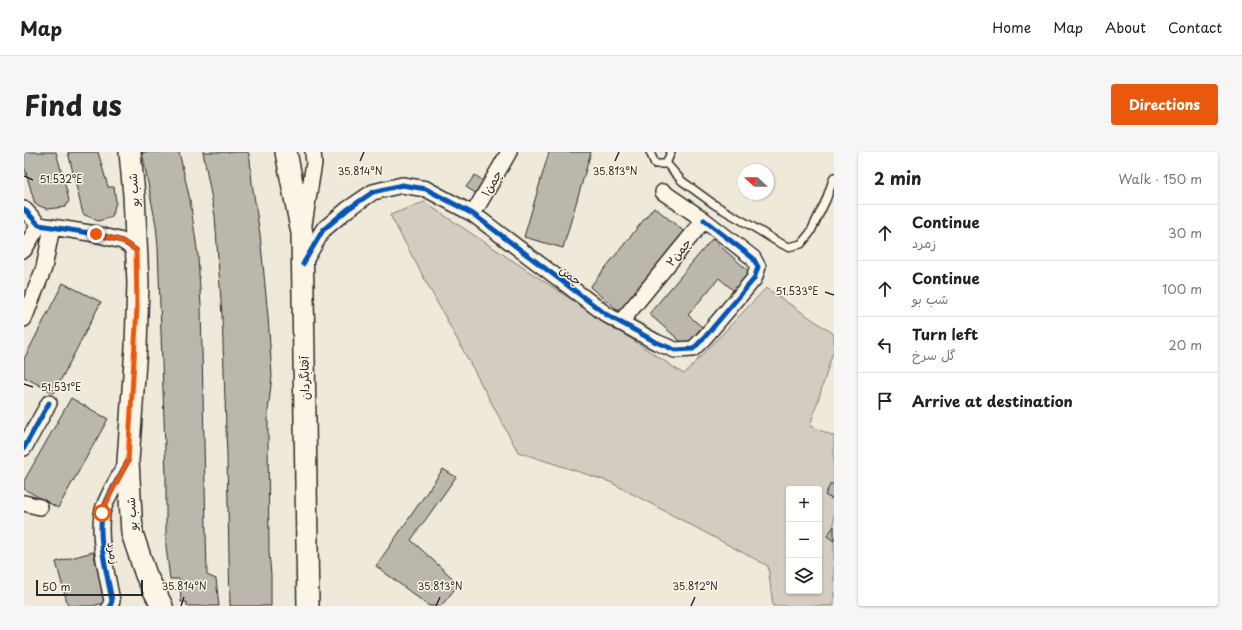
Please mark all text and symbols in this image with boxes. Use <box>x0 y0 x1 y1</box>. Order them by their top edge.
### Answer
text: Map <box>20 14 62 42</box>
text: Home <box>992 17 1031 38</box>
text: Map <box>1053 17 1083 38</box>
text: About <box>1105 17 1146 38</box>
text: Contact <box>1168 17 1222 38</box>
text: Find us <box>24 83 122 126</box>
button: Directions <box>1111 84 1218 125</box>
text: 35.814°N <box>337 163 383 178</box>
text: 35.813°N <box>592 163 638 178</box>
north arrow <box>738 164 774 200</box>
text: 2 min <box>874 165 921 191</box>
street label: چمن۱ <box>476 166 506 200</box>
text: Walk · 150 m <box>1118 169 1202 188</box>
text: 51.532°E <box>39 171 83 186</box>
street label: شب بو <box>123 173 143 208</box>
text: Continue <box>912 210 980 233</box>
icon: ahead <box>874 222 896 244</box>
text: 30 m <box>1168 223 1202 242</box>
route end <box>87 225 105 243</box>
text: زمرد <box>912 233 936 252</box>
street label: چمن۲ <box>661 234 695 270</box>
street label: چمن <box>556 261 586 289</box>
text: Continue <box>912 266 980 289</box>
icon: ahead <box>874 278 896 300</box>
text: 100 m <box>1162 279 1202 298</box>
text: 51.533°E <box>776 283 818 298</box>
text: شب بو <box>912 289 948 308</box>
text: Turn left <box>912 322 978 345</box>
icon: left <box>874 334 896 356</box>
text: 20 m <box>1168 335 1202 354</box>
text: گل سرخ <box>912 345 956 364</box>
street label: آفتابگردان <box>295 355 313 400</box>
text: 51.531°E <box>41 379 81 394</box>
text: Arrive at destination <box>912 389 1073 412</box>
icon: arrive <box>874 390 896 412</box>
map controls <box>786 486 822 594</box>
button: + <box>786 486 822 522</box>
street label: شب بو <box>121 497 141 532</box>
route start <box>93 504 111 522</box>
button: − <box>786 522 822 558</box>
street label: زمرد <box>103 540 125 566</box>
button: layers <box>786 558 822 594</box>
scale bar <box>36 578 143 597</box>
text: 50 m <box>42 578 71 595</box>
text: 35.814°N <box>161 578 207 593</box>
text: 35.813°N <box>417 578 463 593</box>
text: 35.812°N <box>672 578 718 593</box>

